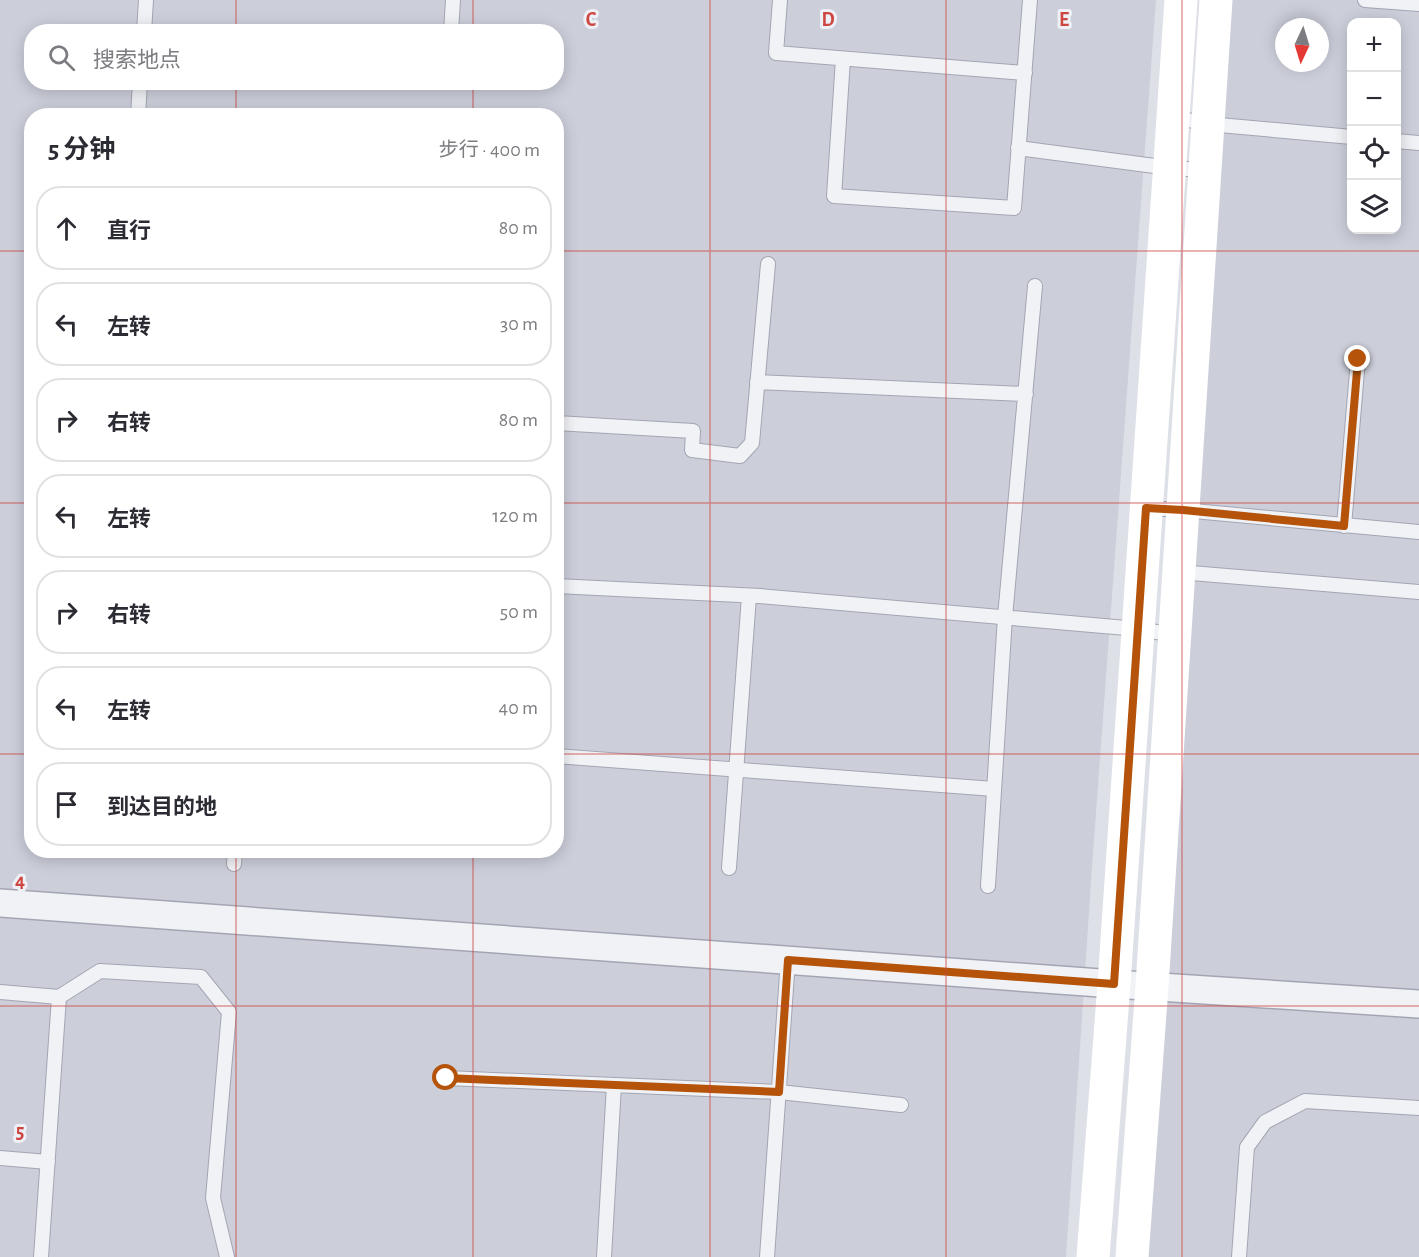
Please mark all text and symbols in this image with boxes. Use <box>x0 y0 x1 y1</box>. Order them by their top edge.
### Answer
text: C <box>586 10 597 30</box>
text: D <box>821 10 835 30</box>
text: E <box>1059 10 1069 30</box>
north arrow <box>1275 18 1329 72</box>
map controls <box>1347 18 1401 234</box>
button: + <box>1347 18 1401 72</box>
search box <box>24 24 564 90</box>
icon: search <box>45 41 78 74</box>
text: 搜索地点 <box>93 49 181 71</box>
button: − <box>1347 72 1401 126</box>
button: locate <box>1347 126 1401 180</box>
text: 5 分钟 <box>48 137 115 163</box>
text: 步行 · 400 m <box>439 140 540 160</box>
button: layers <box>1347 180 1401 234</box>
icon: ahead <box>50 212 83 245</box>
text: 80 m <box>499 218 538 238</box>
text: 直行 <box>107 220 151 242</box>
icon: left <box>50 308 83 341</box>
text: 30 m <box>500 314 538 334</box>
text: 左转 <box>107 316 151 338</box>
route end <box>1344 345 1370 371</box>
icon: right <box>50 404 83 437</box>
text: 80 m <box>499 410 538 430</box>
text: 右转 <box>107 412 151 434</box>
icon: left <box>50 500 83 533</box>
text: 120 m <box>492 506 538 526</box>
text: 左转 <box>107 508 151 530</box>
icon: right <box>50 596 83 629</box>
text: 50 m <box>500 602 538 622</box>
text: 右转 <box>107 604 151 626</box>
icon: left <box>50 692 83 725</box>
text: 40 m <box>499 698 538 718</box>
text: 左转 <box>107 700 151 722</box>
icon: arrive <box>50 788 83 821</box>
text: 到达目的地 <box>107 796 217 818</box>
text: 4 <box>15 871 25 891</box>
route start <box>432 1064 458 1090</box>
text: 5 <box>16 1122 24 1142</box>

